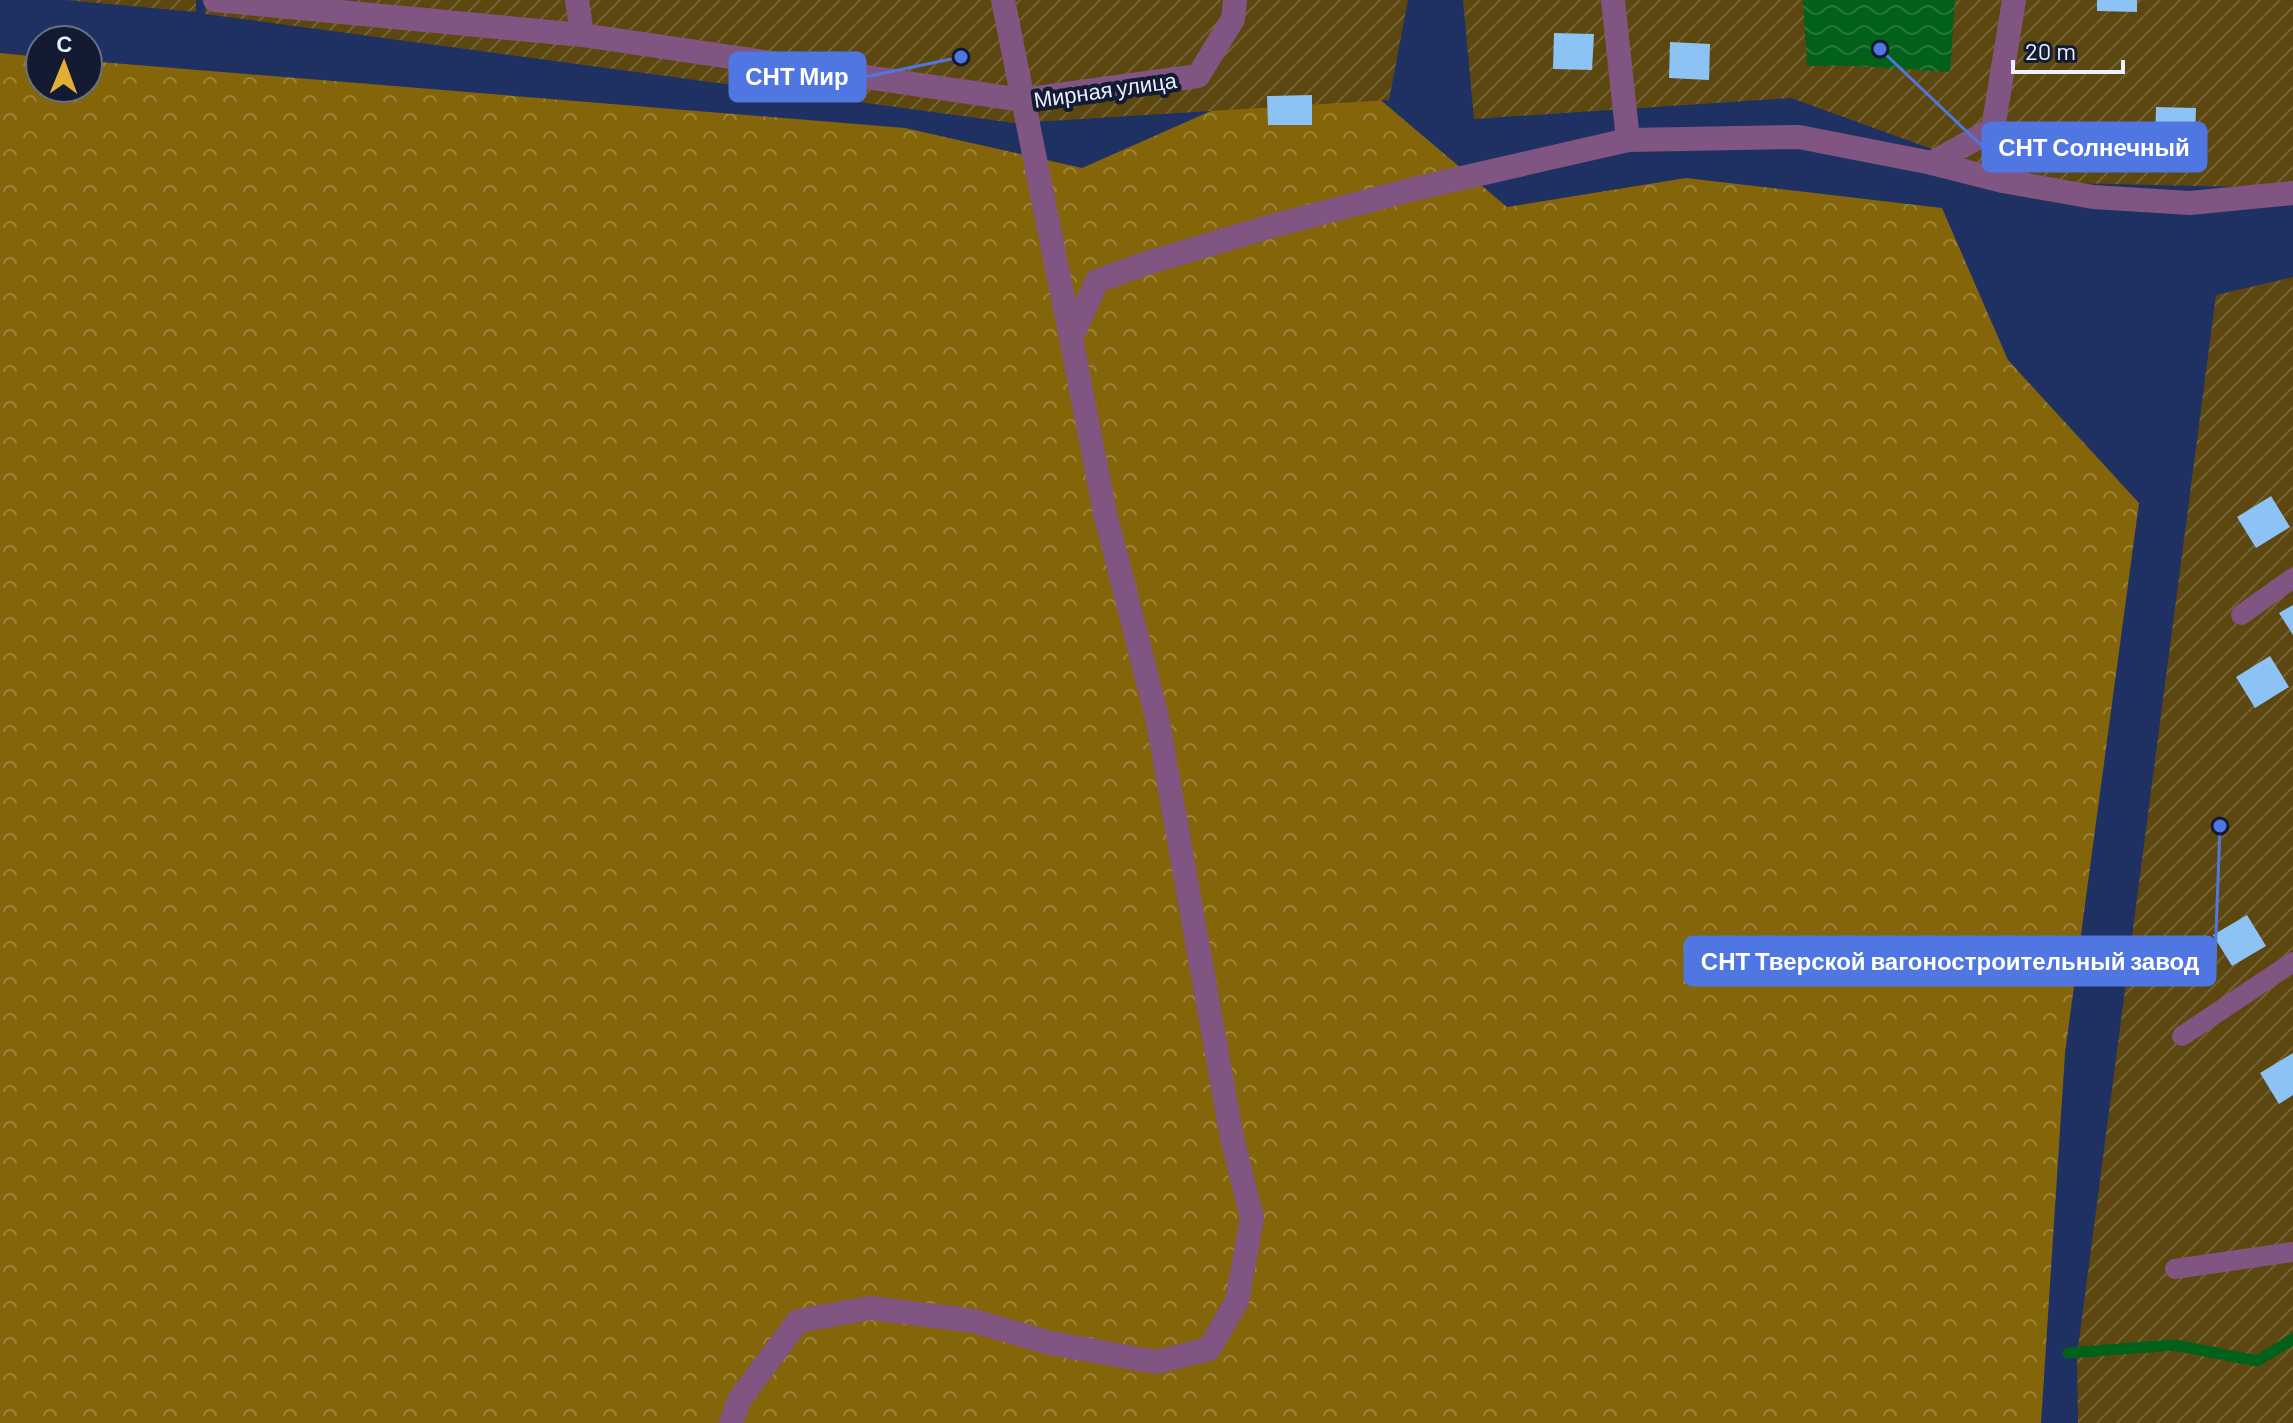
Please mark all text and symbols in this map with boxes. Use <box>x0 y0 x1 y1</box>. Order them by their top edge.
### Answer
north arrow <box>24 24 104 104</box>
scale bar <box>2013 24 2123 74</box>
text: С <box>56 30 73 56</box>
text: 20 m <box>2025 36 2076 65</box>
callout: СНТ Мир <box>730 53 865 101</box>
text: СНТ Мир <box>745 61 849 90</box>
street label: Мирная улица <box>1032 66 1179 113</box>
callout: СНТ Солнечный <box>1983 123 2206 171</box>
text: СНТ Солнечный <box>1998 132 2190 161</box>
callout: СНТ Тверской вагоностроительный завод <box>1685 937 2215 985</box>
text: СНТ Тверской вагоностроительный завод <box>1701 946 2199 975</box>

